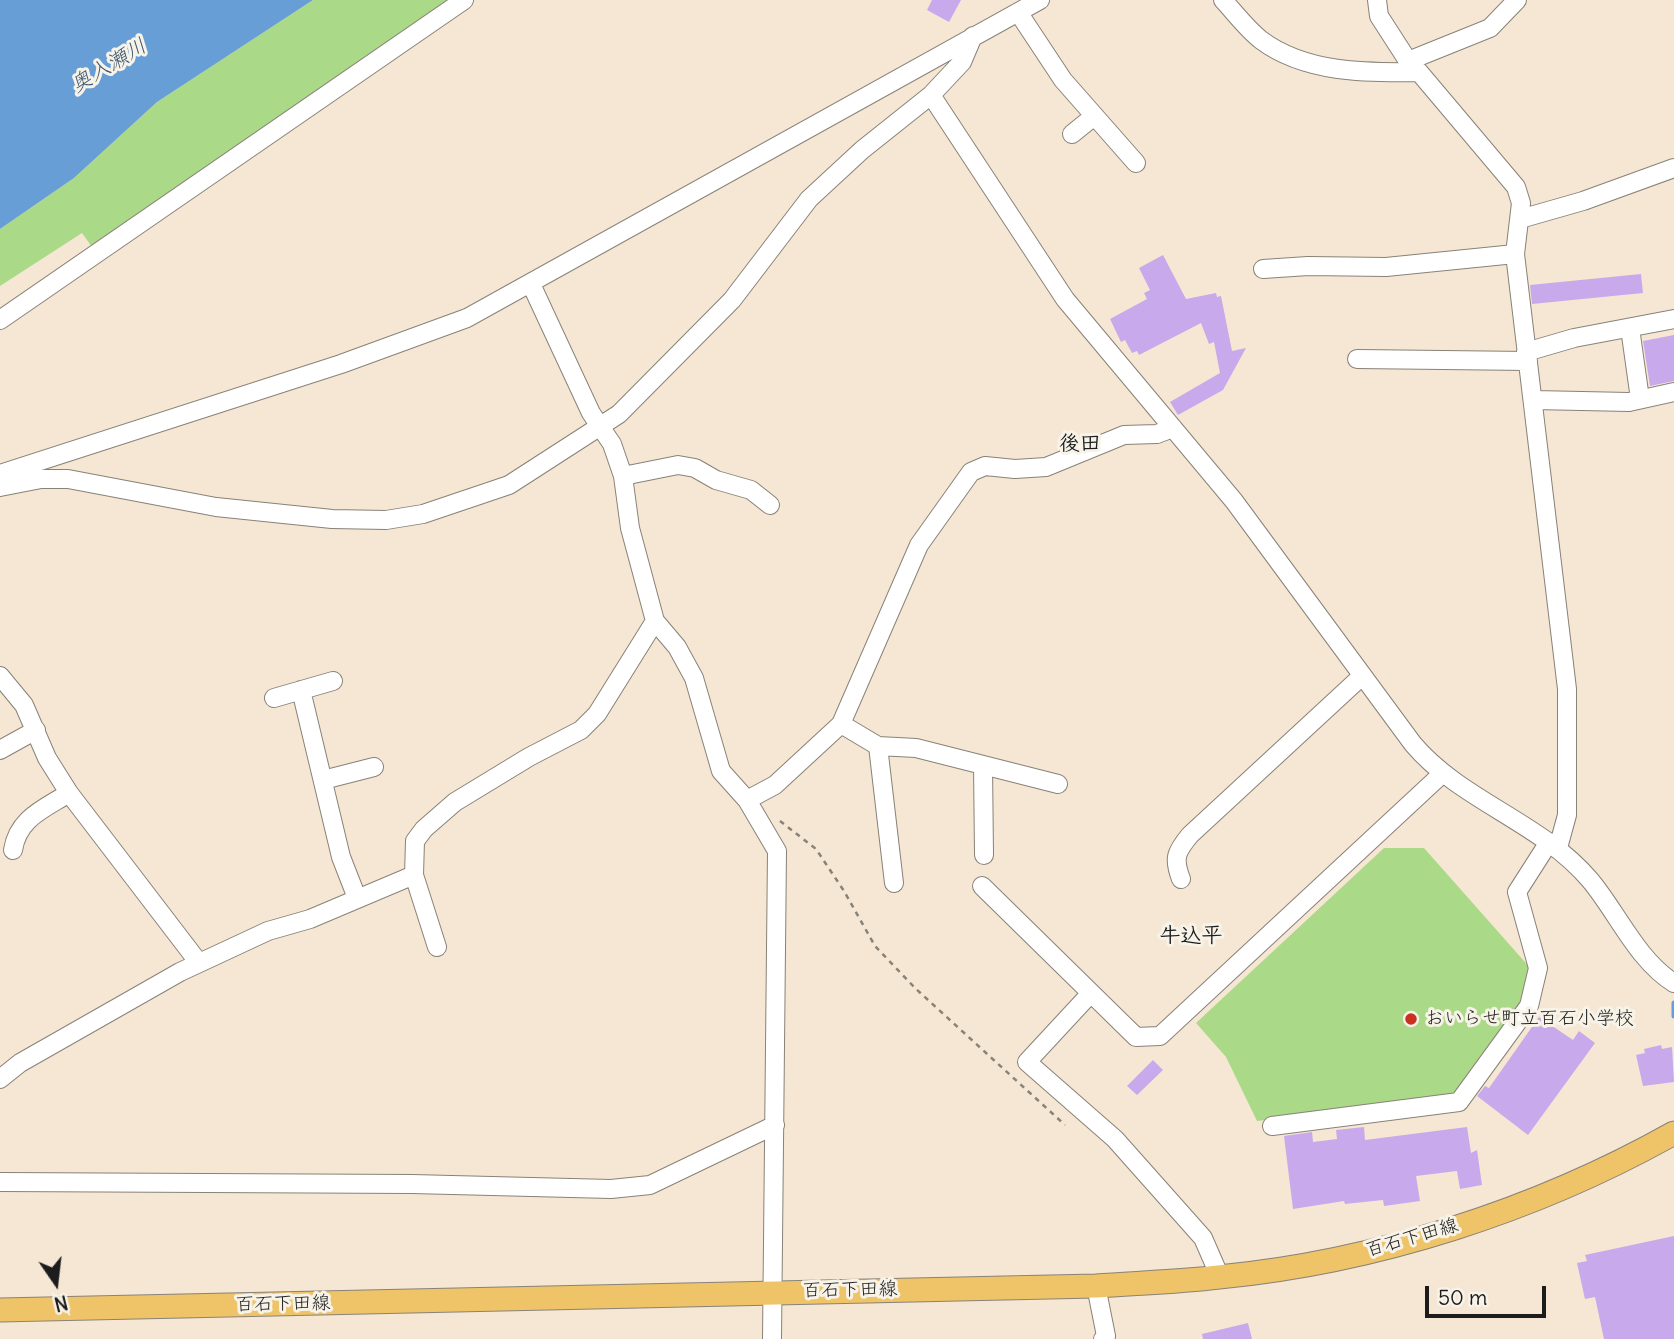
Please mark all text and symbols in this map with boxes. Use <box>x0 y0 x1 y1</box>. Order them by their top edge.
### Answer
water label: 奥入瀬川 <box>67 34 151 98</box>
district label: 後田 <box>1059 431 1101 457</box>
district label: 牛込平 <box>1160 923 1222 949</box>
place label: おいらせ町立百石小学校 <box>1425 1008 1634 1030</box>
marker: おいらせ町立百石小学校 <box>1403 1011 1419 1027</box>
street label: 百石下田線 <box>1363 1214 1461 1262</box>
north arrow <box>21 1248 91 1318</box>
scale bar <box>1429 1272 1550 1316</box>
street label: 百石下田線 <box>802 1278 898 1302</box>
text: 50 m <box>1438 1284 1487 1311</box>
text: N <box>52 1290 70 1317</box>
street label: 百石下田線 <box>235 1292 331 1316</box>

